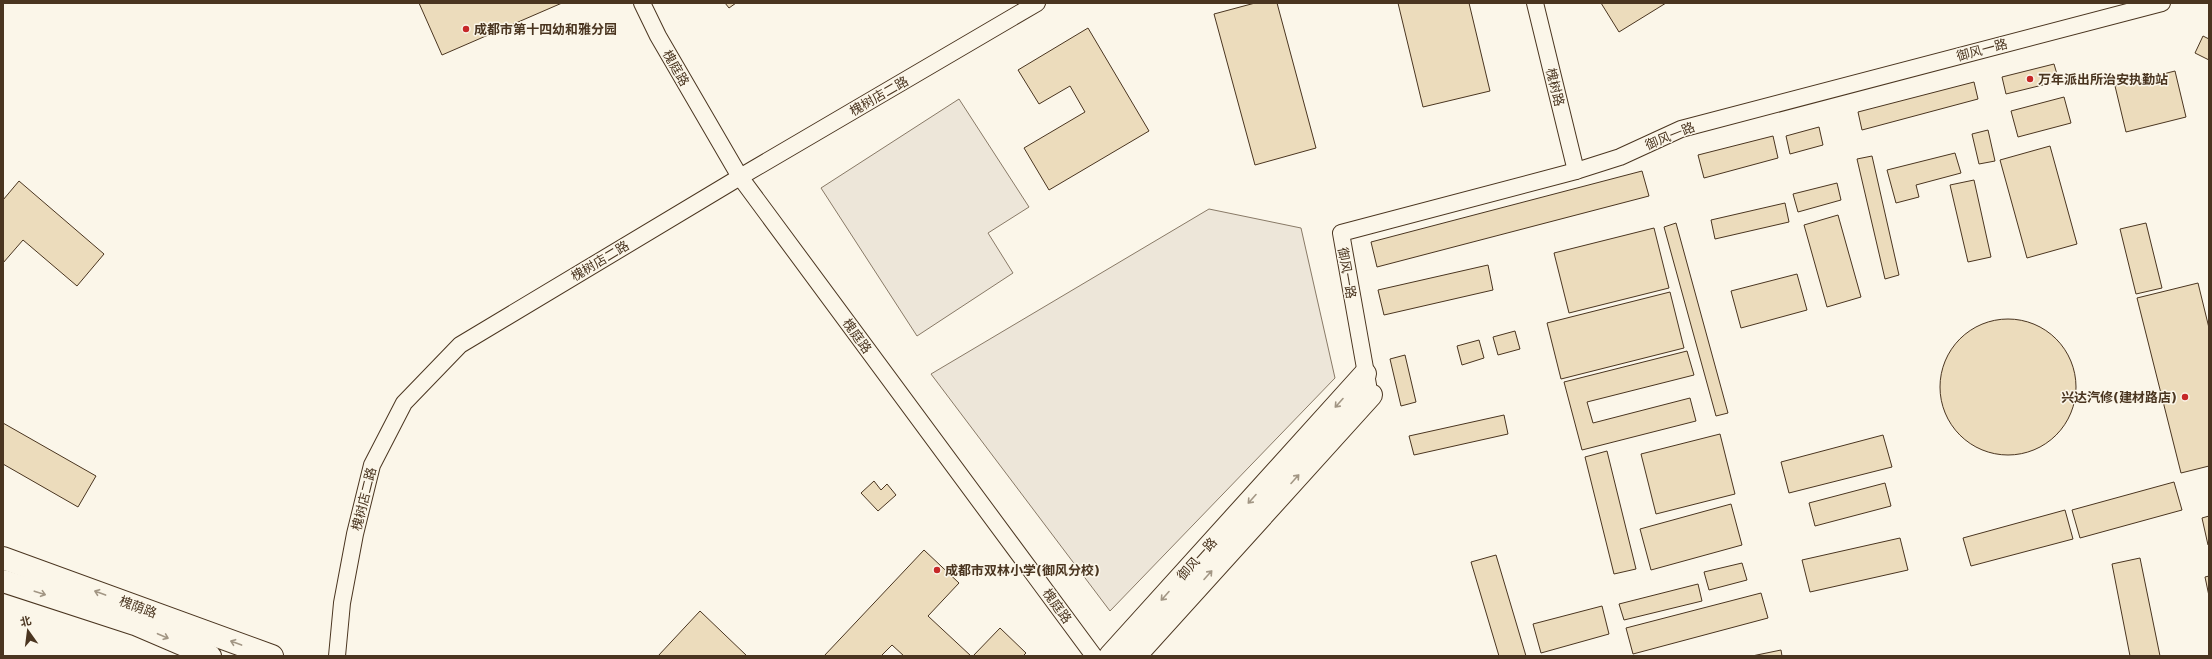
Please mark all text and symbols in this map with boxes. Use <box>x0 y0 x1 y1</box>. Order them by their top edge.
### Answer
place label: 成都市第十四幼和雅分园 <box>474 22 617 37</box>
marker: 成都市第十四幼和雅分园 <box>461 24 471 34</box>
street label: 御风一路 <box>1955 36 2009 64</box>
street label: 槐庭路 <box>660 47 692 89</box>
street label: 槐树路 <box>1543 66 1567 108</box>
place label: 万年派出所治安执勤站 <box>2038 72 2168 87</box>
street label: 槐树店二路 <box>847 73 911 119</box>
marker: 万年派出所治安执勤站 <box>2025 74 2035 84</box>
street label: 御风一路 <box>1643 119 1697 153</box>
street label: 槐树店二路 <box>568 238 632 284</box>
street label: 御风一路 <box>1335 246 1359 300</box>
street label: 槐庭路 <box>839 316 875 356</box>
place label: 兴达汽修(建材路店) <box>2061 390 2177 405</box>
marker: 兴达汽修(建材路店) <box>2180 392 2190 402</box>
one-way arrow <box>1335 397 1344 407</box>
street label: 槐树店二路 <box>349 466 379 532</box>
one-way arrow <box>1290 474 1300 484</box>
one-way arrow <box>1247 494 1257 504</box>
street label: 御风一路 <box>1174 535 1220 583</box>
place label: 成都市双林小学(御风分校) <box>945 563 1100 578</box>
marker: 成都市双林小学(御风分校) <box>932 565 942 575</box>
one-way arrow <box>1203 570 1213 580</box>
street label: 槐庭路 <box>1039 586 1075 626</box>
one-way arrow <box>95 588 107 596</box>
one-way arrow <box>33 590 46 597</box>
one-way arrow <box>1160 590 1169 601</box>
street label: 槐荫路 <box>117 593 159 621</box>
north arrow <box>8 611 48 651</box>
text: 北 <box>19 614 33 629</box>
one-way arrow <box>156 632 168 640</box>
one-way arrow <box>230 638 242 646</box>

